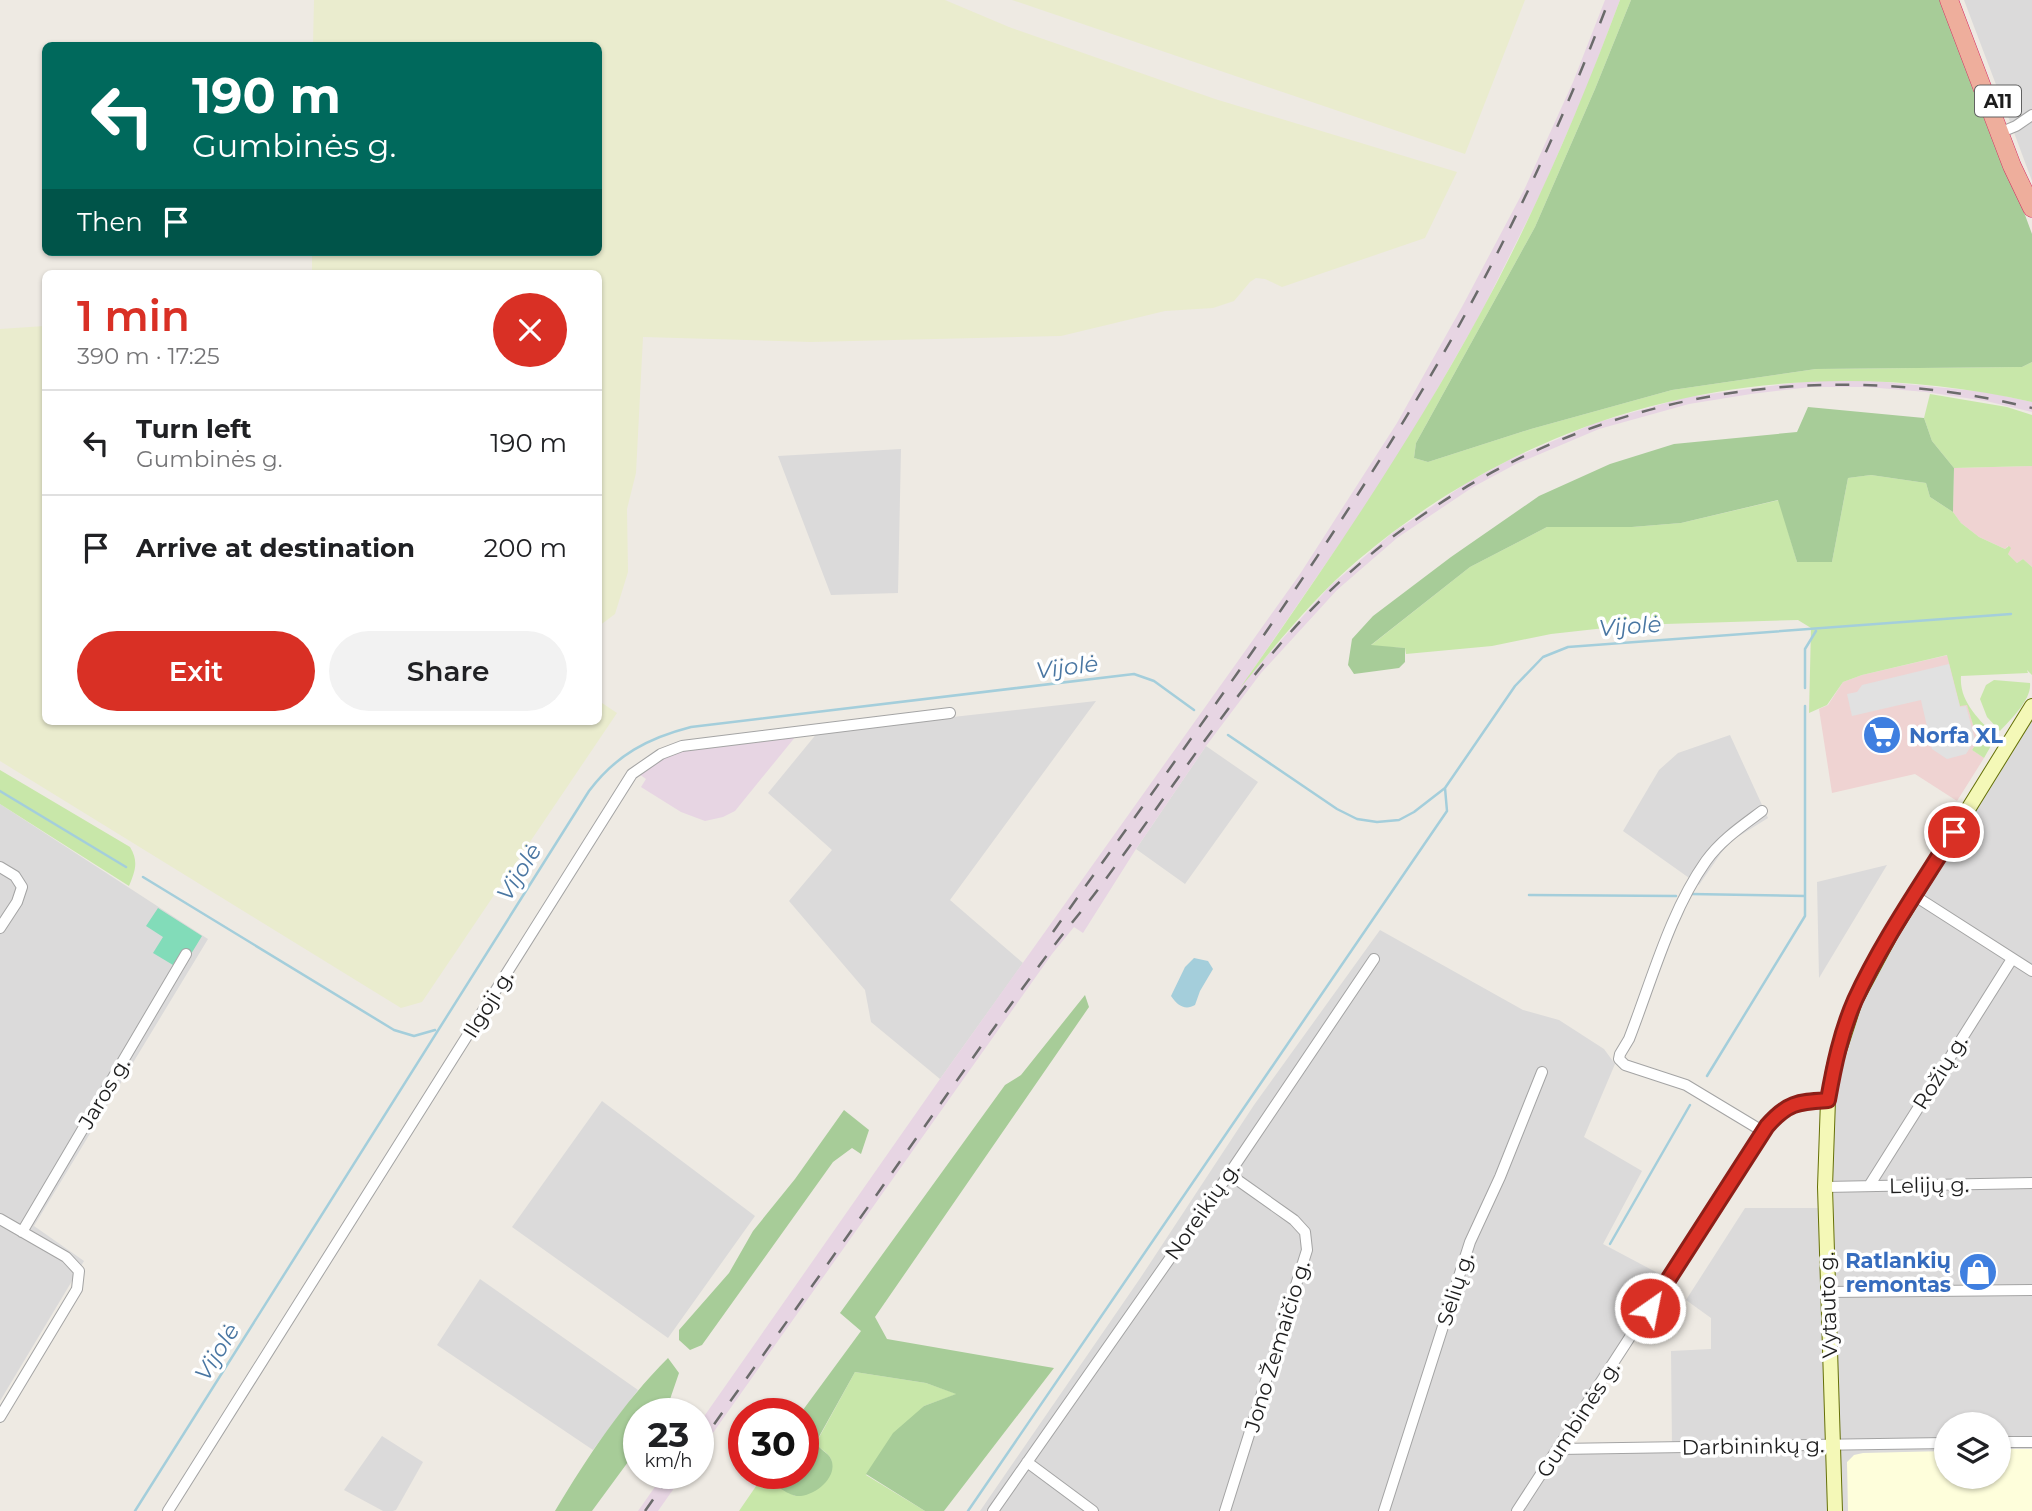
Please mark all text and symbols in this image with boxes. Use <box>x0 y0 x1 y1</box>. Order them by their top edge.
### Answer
text: 190 m <box>192 66 341 125</box>
icon: left <box>77 70 168 161</box>
road number: A11 <box>1975 86 2021 116</box>
text: Gumbinės g. <box>192 126 396 165</box>
icon: arrive <box>157 203 195 241</box>
text: Then <box>77 206 143 238</box>
text: 1 min <box>77 290 190 342</box>
button: close <box>493 293 567 367</box>
text: 390 m · 17:25 <box>77 342 220 370</box>
text: Turn left <box>136 413 252 445</box>
icon: left <box>77 424 115 462</box>
text: 190 m <box>490 427 567 459</box>
text: Gumbinės g. <box>136 445 283 473</box>
icon: arrive <box>77 529 115 567</box>
text: Arrive at destination <box>136 532 415 564</box>
text: 200 m <box>483 532 567 564</box>
water label: Vijolė <box>1598 610 1662 642</box>
button: Exit <box>77 631 315 711</box>
button: Share <box>329 631 567 711</box>
water label: Vijolė <box>1034 649 1100 685</box>
supermarket icon: Norfa XL <box>1861 714 1903 756</box>
place label: Norfa XL <box>1909 723 2003 748</box>
pin <box>1924 802 1984 862</box>
icon: arrive <box>1935 813 1973 851</box>
water label: Vijolė <box>491 838 547 906</box>
street label: Ilgoji g. <box>457 965 519 1043</box>
street label: Rožių g. <box>1907 1030 1973 1114</box>
street label: Jaros g. <box>72 1053 135 1134</box>
street label: Noreikių g. <box>1159 1157 1245 1265</box>
street label: Lelijų g. <box>1889 1172 1969 1198</box>
place label: Ratlankių remontas <box>1845 1248 1951 1297</box>
street label: Sėlių g. <box>1431 1249 1479 1329</box>
street label: Vytauto g. <box>1814 1251 1842 1359</box>
shop icon: Ratlankių remontas <box>1957 1251 1999 1293</box>
street label: Jono Žemaičio g. <box>1239 1257 1315 1436</box>
position arrow <box>1613 1271 1687 1345</box>
water label: Vijolė <box>189 1318 245 1386</box>
street label: Gumbinės g. <box>1531 1356 1625 1482</box>
speed limit sign: 30 <box>728 1398 819 1489</box>
map controls <box>1934 1412 2011 1489</box>
button: layers <box>1934 1412 2011 1489</box>
text: 23 <box>648 1413 689 1456</box>
street label: Darbininkų g. <box>1681 1432 1825 1460</box>
text: km/h <box>644 1450 693 1472</box>

